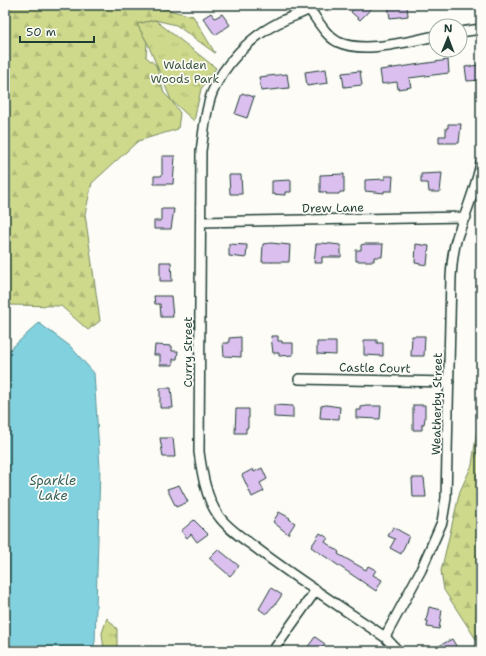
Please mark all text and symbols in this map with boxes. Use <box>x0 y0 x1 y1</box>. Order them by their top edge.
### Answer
scale bar <box>20 18 94 44</box>
north arrow <box>428 18 468 58</box>
text: N <box>444 21 453 36</box>
text: 50 m <box>26 24 56 40</box>
park label: Walden Woods Park <box>151 57 220 87</box>
street label: Drew Lane <box>302 199 364 217</box>
street label: Curry Street <box>180 317 196 387</box>
street label: Weatherby Street <box>428 353 446 455</box>
street label: Castle Court <box>339 359 411 377</box>
water label: Sparkle Lake <box>30 472 76 504</box>

